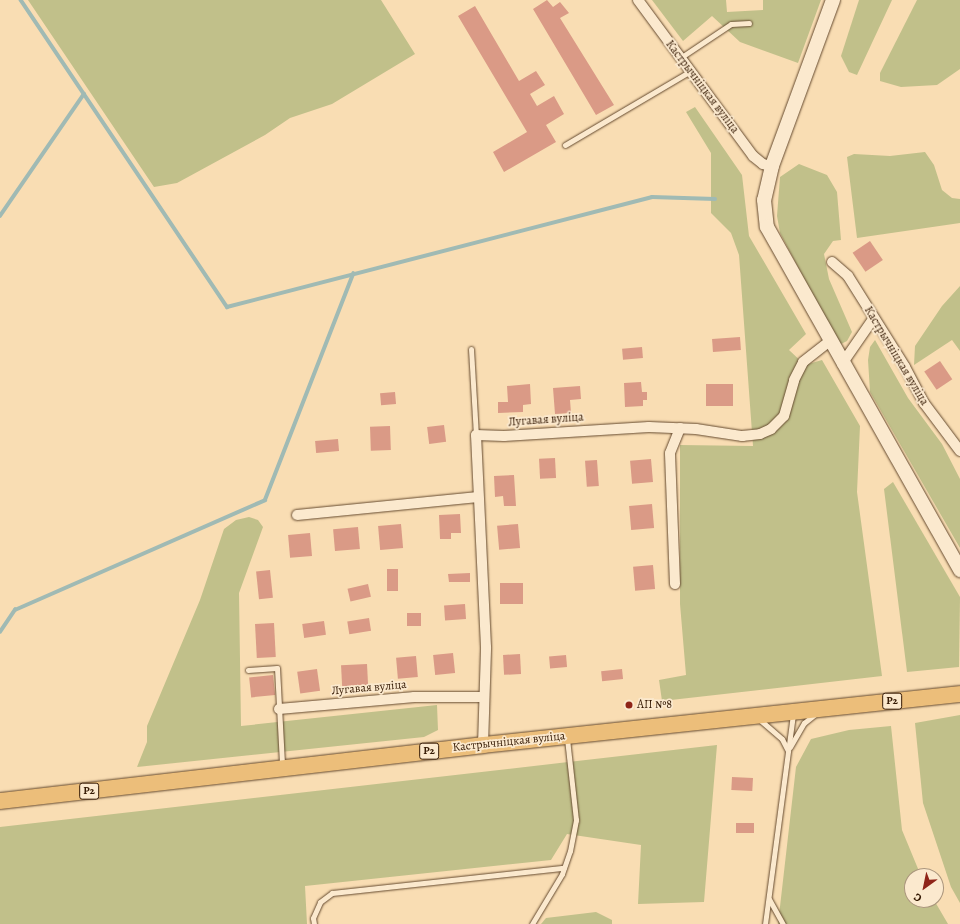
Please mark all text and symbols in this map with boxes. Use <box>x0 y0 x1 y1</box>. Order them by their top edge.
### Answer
street label: Кастрычніцкая вуліца <box>662 38 742 136</box>
street label: Кастрычніцкая вуліца <box>861 304 931 408</box>
street label: Лугавая вуліца <box>508 410 584 430</box>
street label: Лугавая вуліца <box>331 678 407 698</box>
road number: Р2 <box>882 692 902 710</box>
place label: АП №8 <box>637 698 672 712</box>
marker: АП №8 <box>624 700 634 710</box>
street label: Кастрычніцкая вуліца <box>452 729 566 755</box>
road number: Р2 <box>419 742 439 760</box>
road number: Р2 <box>79 782 99 800</box>
north arrow <box>904 868 944 908</box>
text: С <box>911 890 925 906</box>

